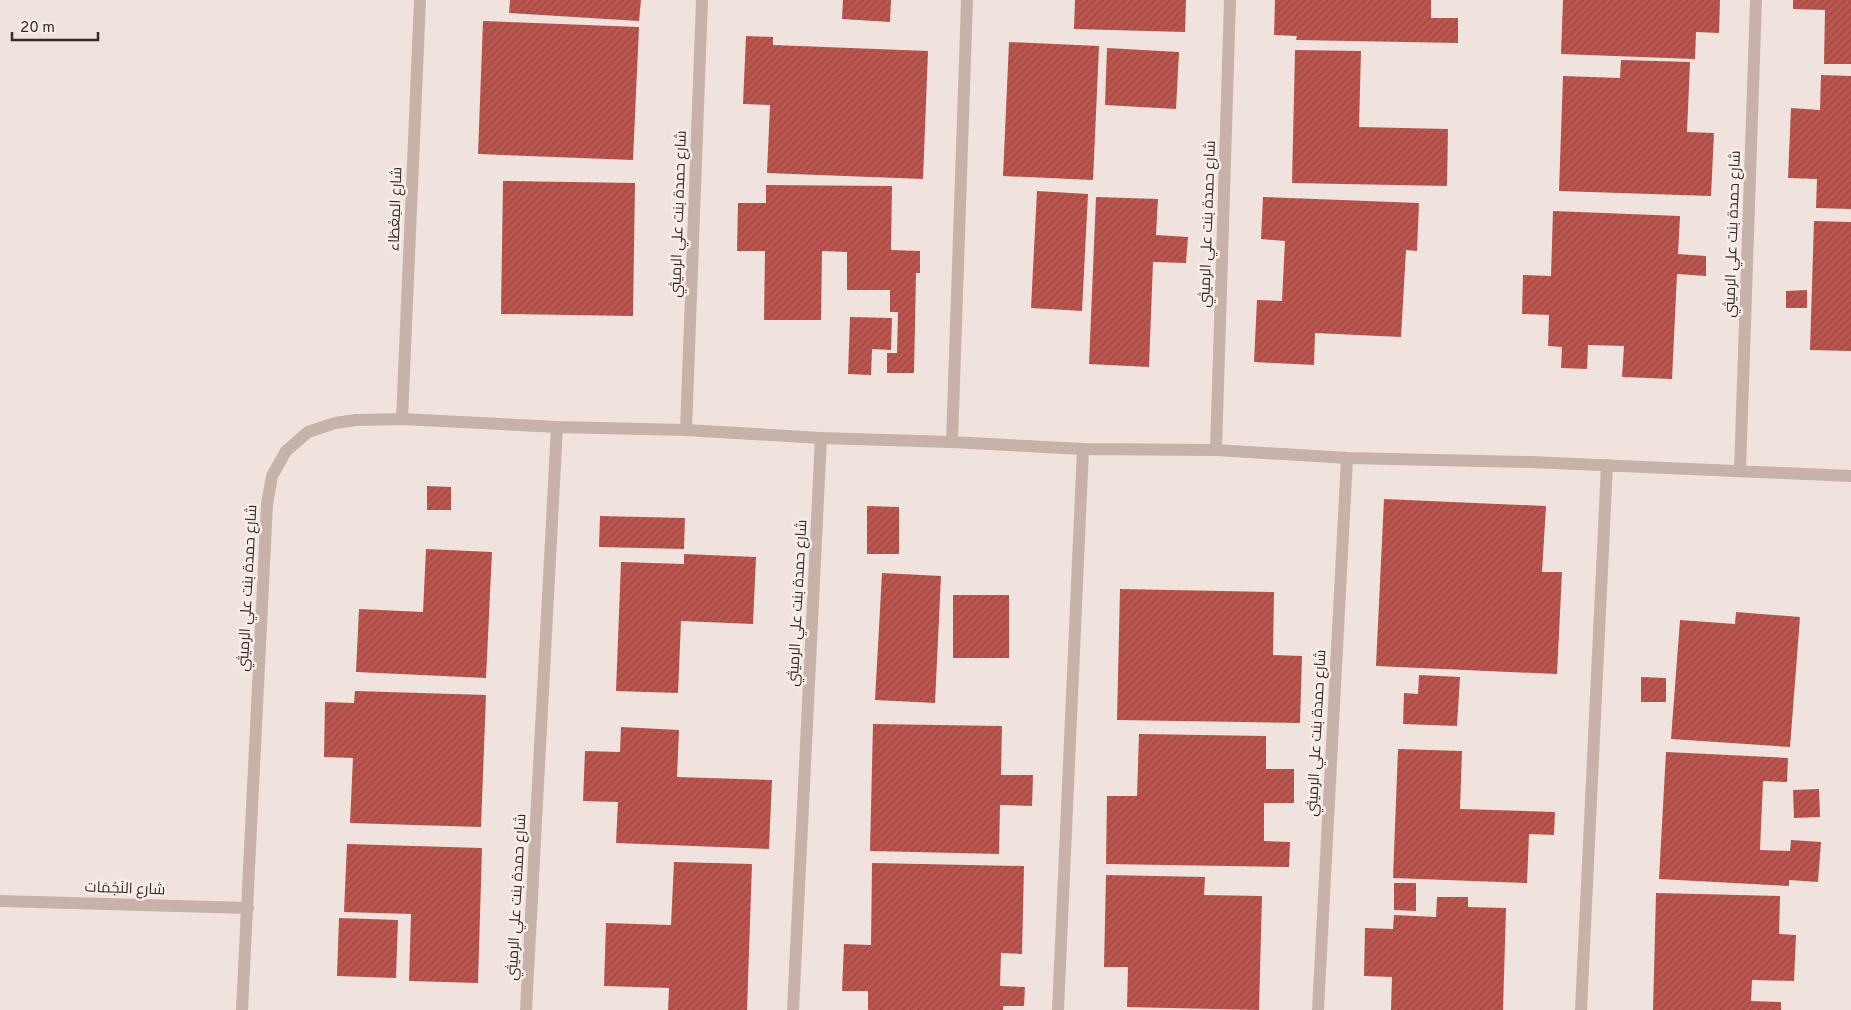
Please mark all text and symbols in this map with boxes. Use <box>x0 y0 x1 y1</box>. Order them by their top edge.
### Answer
scale bar <box>12 10 99 42</box>
text: 20 m <box>20 19 55 38</box>
street label: شارع حمدة بنت علي الرميثي <box>667 130 693 298</box>
street label: شارع حمدة بنت علي الرميثي <box>1196 140 1222 308</box>
street label: شارع حمدة بنت علي الرميثي <box>1721 150 1747 318</box>
street label: شارع المِعْطَاء <box>386 167 407 251</box>
street label: شارع حمدة بنت علي الرميثي <box>235 504 263 672</box>
street label: شارع حمدة بنت علي الرميثي <box>785 519 813 687</box>
street label: شارع حمدة بنت علي الرميثي <box>1304 649 1332 817</box>
street label: شارع حمدة بنت علي الرميثي <box>504 813 532 981</box>
street label: شارع النَجْمَات <box>84 879 166 900</box>

